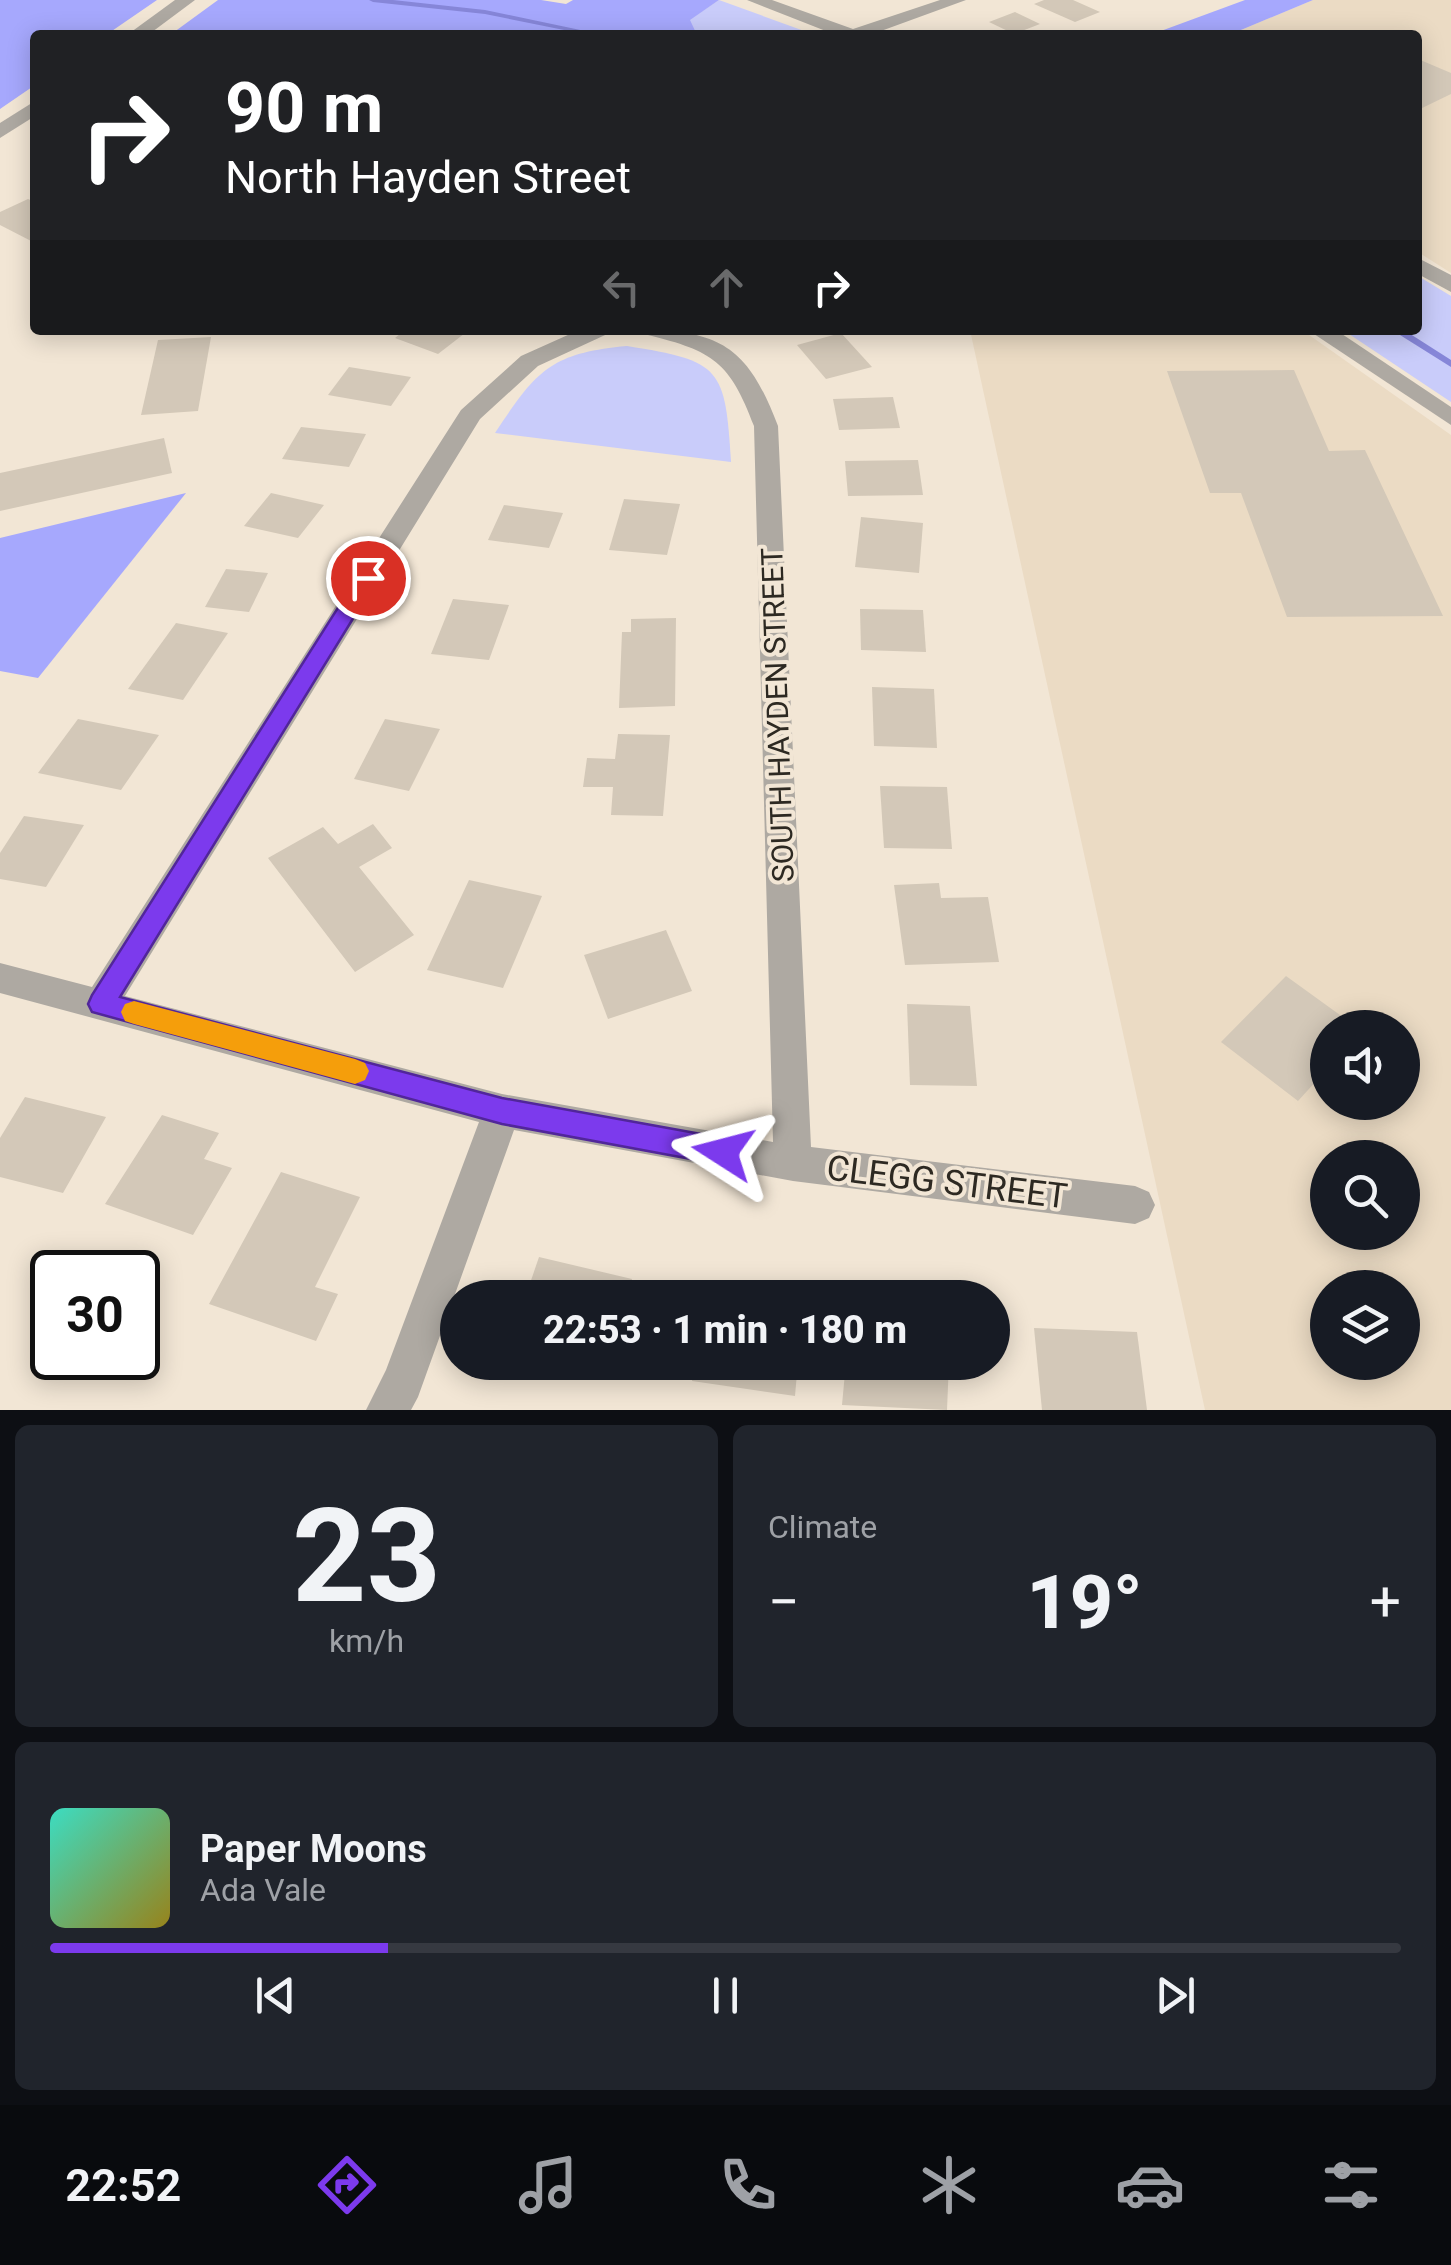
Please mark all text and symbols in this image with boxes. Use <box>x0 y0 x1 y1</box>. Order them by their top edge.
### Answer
text: 90 m <box>225 67 383 149</box>
icon: right <box>60 70 190 200</box>
text: North Hayden Street <box>225 151 631 204</box>
icon: left <box>594 260 649 315</box>
icon: ahead <box>699 260 754 315</box>
icon: right <box>804 260 859 315</box>
pin <box>326 536 411 621</box>
street label: SOUTH HAYDEN STREET <box>754 547 801 883</box>
icon: arrive <box>341 551 396 606</box>
map controls <box>1310 1010 1420 1380</box>
button: sound <box>1310 1010 1420 1120</box>
position arrow <box>671 1100 775 1204</box>
button: search <box>1310 1140 1420 1250</box>
street label: CLEGG STREET <box>824 1147 1070 1218</box>
speed limit sign: 30 <box>30 1250 160 1380</box>
button: layers <box>1310 1270 1420 1380</box>
text: 22:53 · 1 min · 180 m <box>543 1308 907 1352</box>
text: 23 <box>292 1480 441 1633</box>
text: Climate <box>768 1508 877 1546</box>
text: 19° <box>1027 1558 1143 1646</box>
text: − <box>768 1570 799 1634</box>
text: + <box>1370 1570 1401 1634</box>
text: km/h <box>329 1622 404 1660</box>
text: Paper Moons <box>200 1827 427 1871</box>
text: Ada Vale <box>200 1871 326 1909</box>
icon: previous <box>248 1968 303 2023</box>
icon: pause <box>698 1968 753 2023</box>
icon: next <box>1148 1968 1203 2023</box>
icon: directions <box>312 2150 382 2220</box>
icon: music <box>513 2150 583 2220</box>
icon: phone <box>713 2150 783 2220</box>
icon: climate <box>914 2150 984 2220</box>
icon: car <box>1115 2150 1185 2220</box>
icon: filters <box>1316 2150 1386 2220</box>
text: 22:52 <box>65 2159 181 2212</box>

